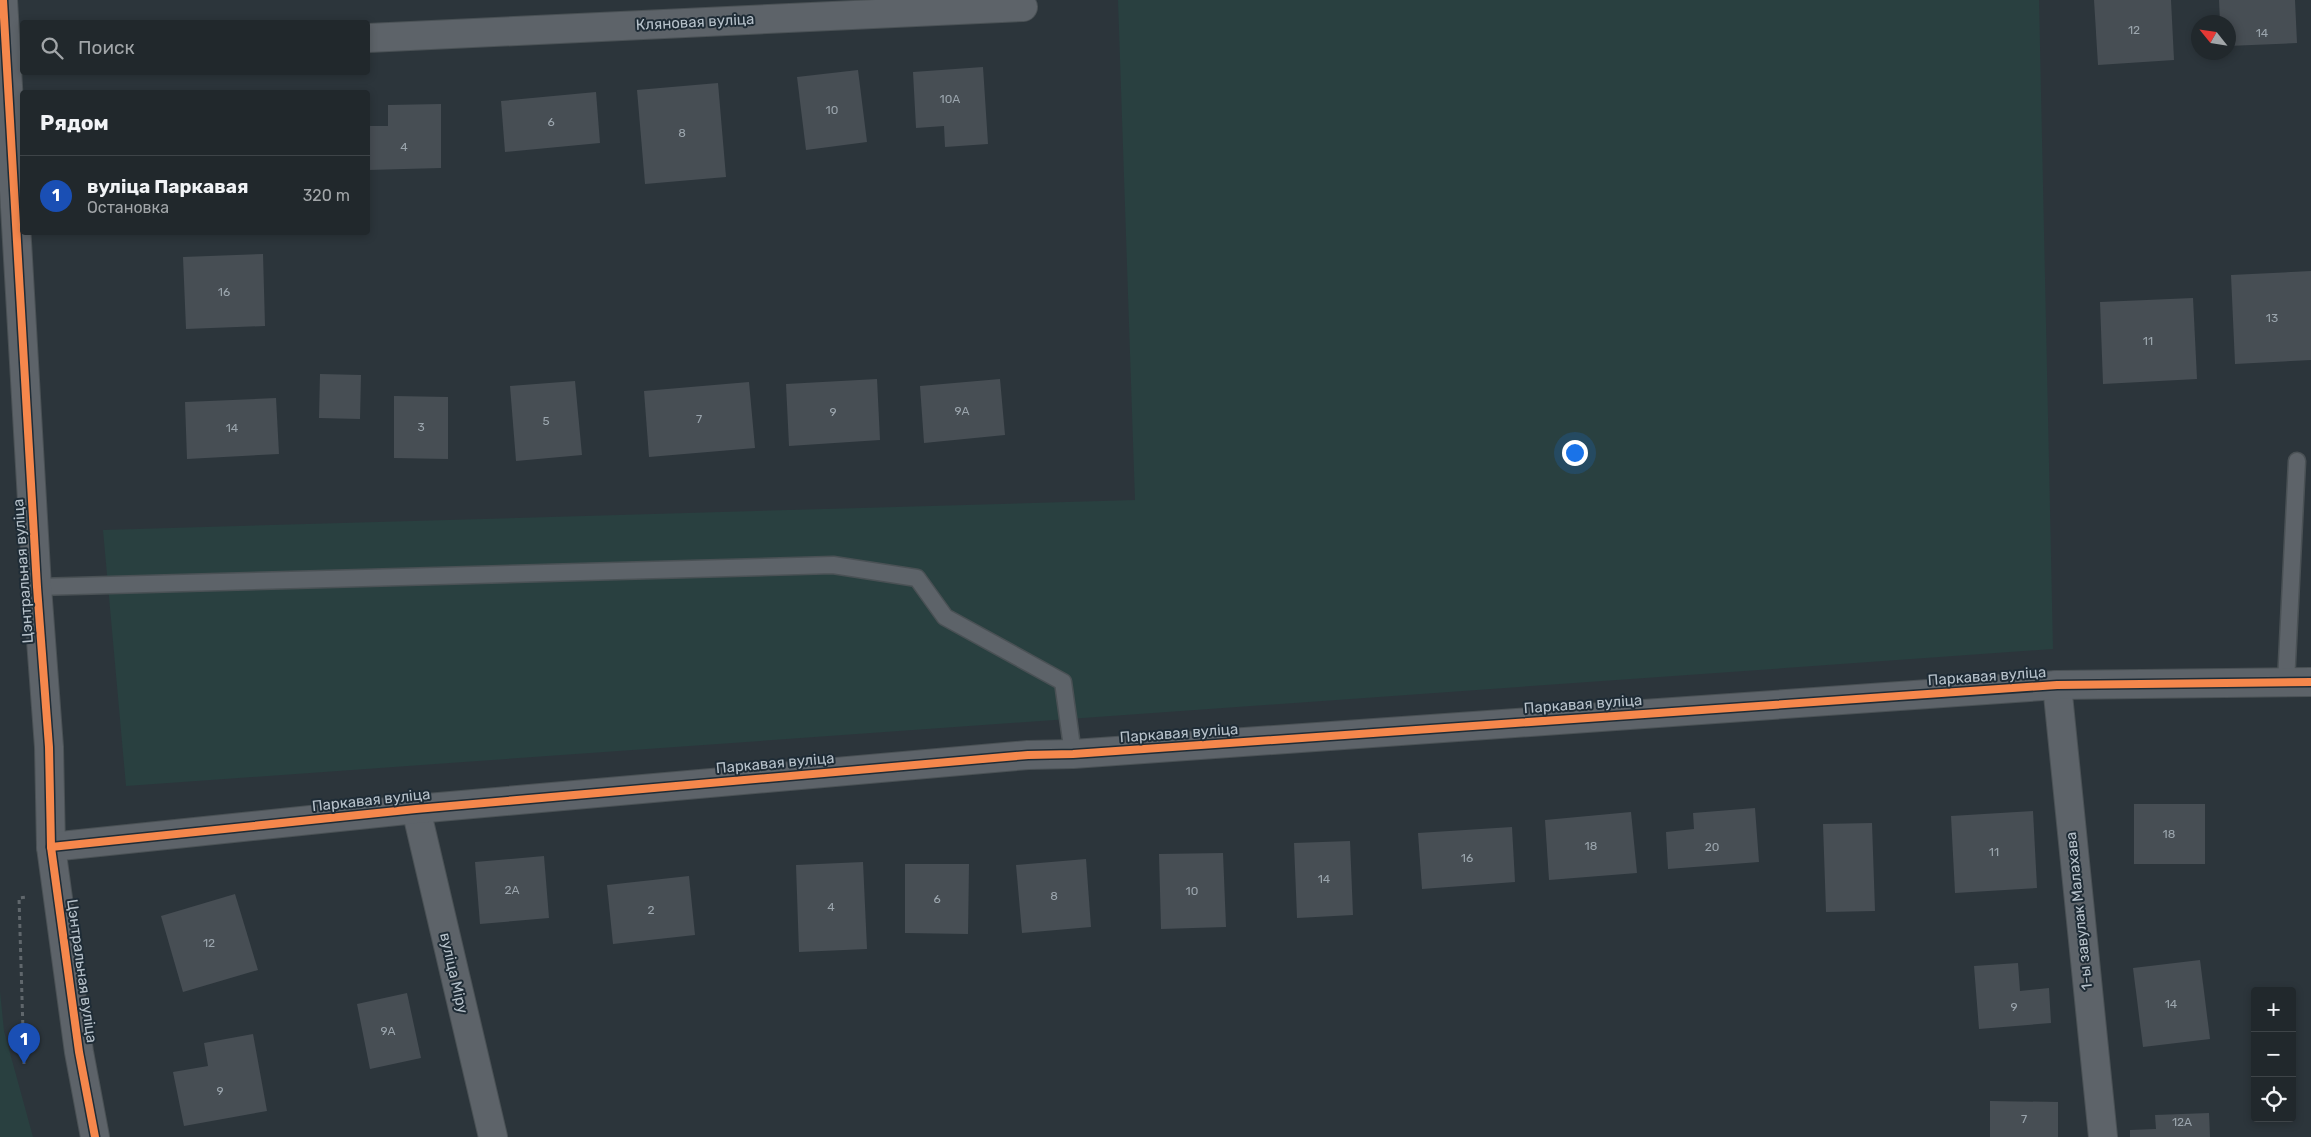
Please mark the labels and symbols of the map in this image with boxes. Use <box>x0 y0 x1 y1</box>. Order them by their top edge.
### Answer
street label: Кляновая вуліца <box>635 10 755 34</box>
north arrow <box>2191 15 2236 60</box>
house number: 12 <box>2128 23 2140 37</box>
house number: 14 <box>2256 26 2269 40</box>
house number: 10А <box>940 92 960 106</box>
house number: 10 <box>826 103 838 117</box>
house number: 6 <box>547 115 555 129</box>
house number: 8 <box>678 126 686 140</box>
house number: 4 <box>400 140 408 154</box>
house number: 16 <box>218 285 230 299</box>
house number: 13 <box>2266 311 2278 325</box>
house number: 11 <box>2143 334 2153 348</box>
house number: 9А <box>954 404 970 418</box>
house number: 9 <box>829 405 837 419</box>
house number: 7 <box>696 412 702 426</box>
house number: 5 <box>542 414 550 428</box>
house number: 3 <box>417 420 425 434</box>
house number: 14 <box>226 421 239 435</box>
your location <box>1562 440 1588 466</box>
street label: Цэнтральная вуліца <box>9 498 37 644</box>
street label: Паркавая вуліца <box>1927 663 2047 689</box>
street label: Паркавая вуліца <box>1523 691 1643 717</box>
street label: Паркавая вуліца <box>1119 720 1239 746</box>
street label: Паркавая вуліца <box>715 749 835 777</box>
street label: Паркавая вуліца <box>311 785 431 815</box>
house number: 18 <box>2163 827 2175 841</box>
street label: 1-ы завулак Малахава <box>2062 831 2096 991</box>
house number: 18 <box>1585 839 1597 853</box>
house number: 20 <box>1705 840 1719 854</box>
house number: 11 <box>1989 845 1999 859</box>
house number: 16 <box>1461 851 1473 865</box>
house number: 14 <box>1318 872 1331 886</box>
house number: 2А <box>504 883 520 897</box>
house number: 10 <box>1186 884 1198 898</box>
house number: 8 <box>1050 889 1058 903</box>
house number: 6 <box>933 892 941 906</box>
street label: Цэнтральная вуліца <box>63 898 101 1044</box>
house number: 4 <box>827 900 835 914</box>
house number: 2 <box>647 903 655 917</box>
street label: вуліца Міру <box>436 931 472 1015</box>
house number: 12 <box>203 936 215 950</box>
house number: 14 <box>2165 997 2178 1011</box>
house number: 9 <box>2010 1000 2018 1014</box>
pin: 1 <box>8 1023 40 1064</box>
house number: 9А <box>380 1024 396 1038</box>
house number: 9 <box>216 1084 224 1098</box>
house number: 7 <box>2021 1112 2027 1126</box>
house number: 12А <box>2172 1115 2192 1129</box>

